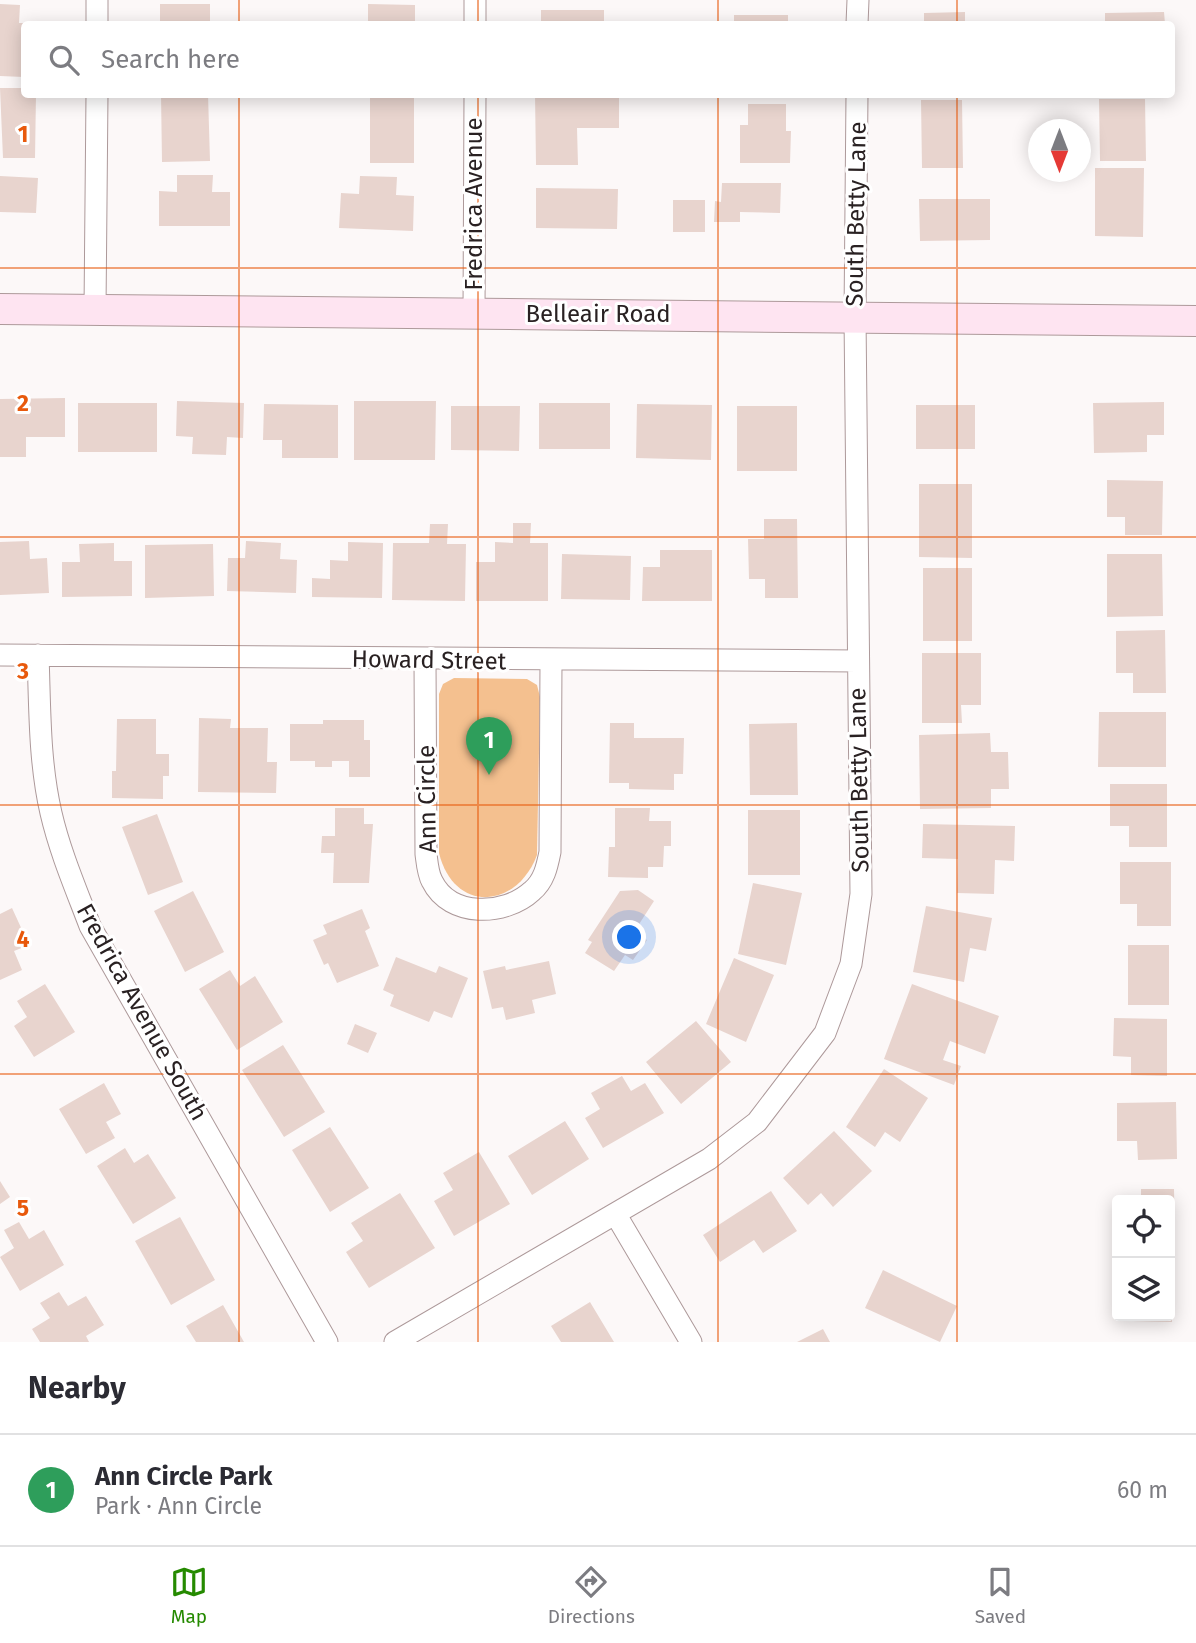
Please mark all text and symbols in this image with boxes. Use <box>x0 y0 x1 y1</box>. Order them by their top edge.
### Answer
search box <box>21 21 1175 98</box>
icon: search <box>45 41 83 79</box>
text: Search here <box>101 44 240 75</box>
street label: Fredrica Avenue <box>460 117 488 291</box>
north arrow <box>1028 119 1091 182</box>
text: 1 <box>18 120 28 148</box>
street label: South Betty Lane <box>840 121 872 307</box>
street label: Belleair Road <box>525 300 671 328</box>
text: 2 <box>17 389 29 417</box>
street label: Howard Street <box>351 645 507 675</box>
text: 3 <box>16 657 29 685</box>
street label: South Betty Lane <box>843 687 875 873</box>
pin: 1 <box>466 717 512 775</box>
street label: Ann Circle <box>412 745 442 853</box>
street label: Fredrica Avenue South <box>71 899 213 1125</box>
your location <box>612 920 646 954</box>
text: 4 <box>17 925 30 953</box>
text: 5 <box>17 1194 29 1222</box>
map controls <box>1112 1195 1175 1321</box>
button: locate <box>1112 1195 1175 1258</box>
button: layers <box>1112 1258 1175 1321</box>
text: Nearby <box>28 1370 126 1406</box>
text: Ann Circle Park <box>95 1461 272 1492</box>
text: 1 <box>46 1476 56 1504</box>
text: 60 m <box>1117 1476 1168 1504</box>
text: Park · Ann Circle <box>95 1492 262 1520</box>
tab: Map <box>170 1563 208 1628</box>
tab: Directions <box>548 1563 635 1628</box>
tab: Saved <box>975 1563 1026 1628</box>

